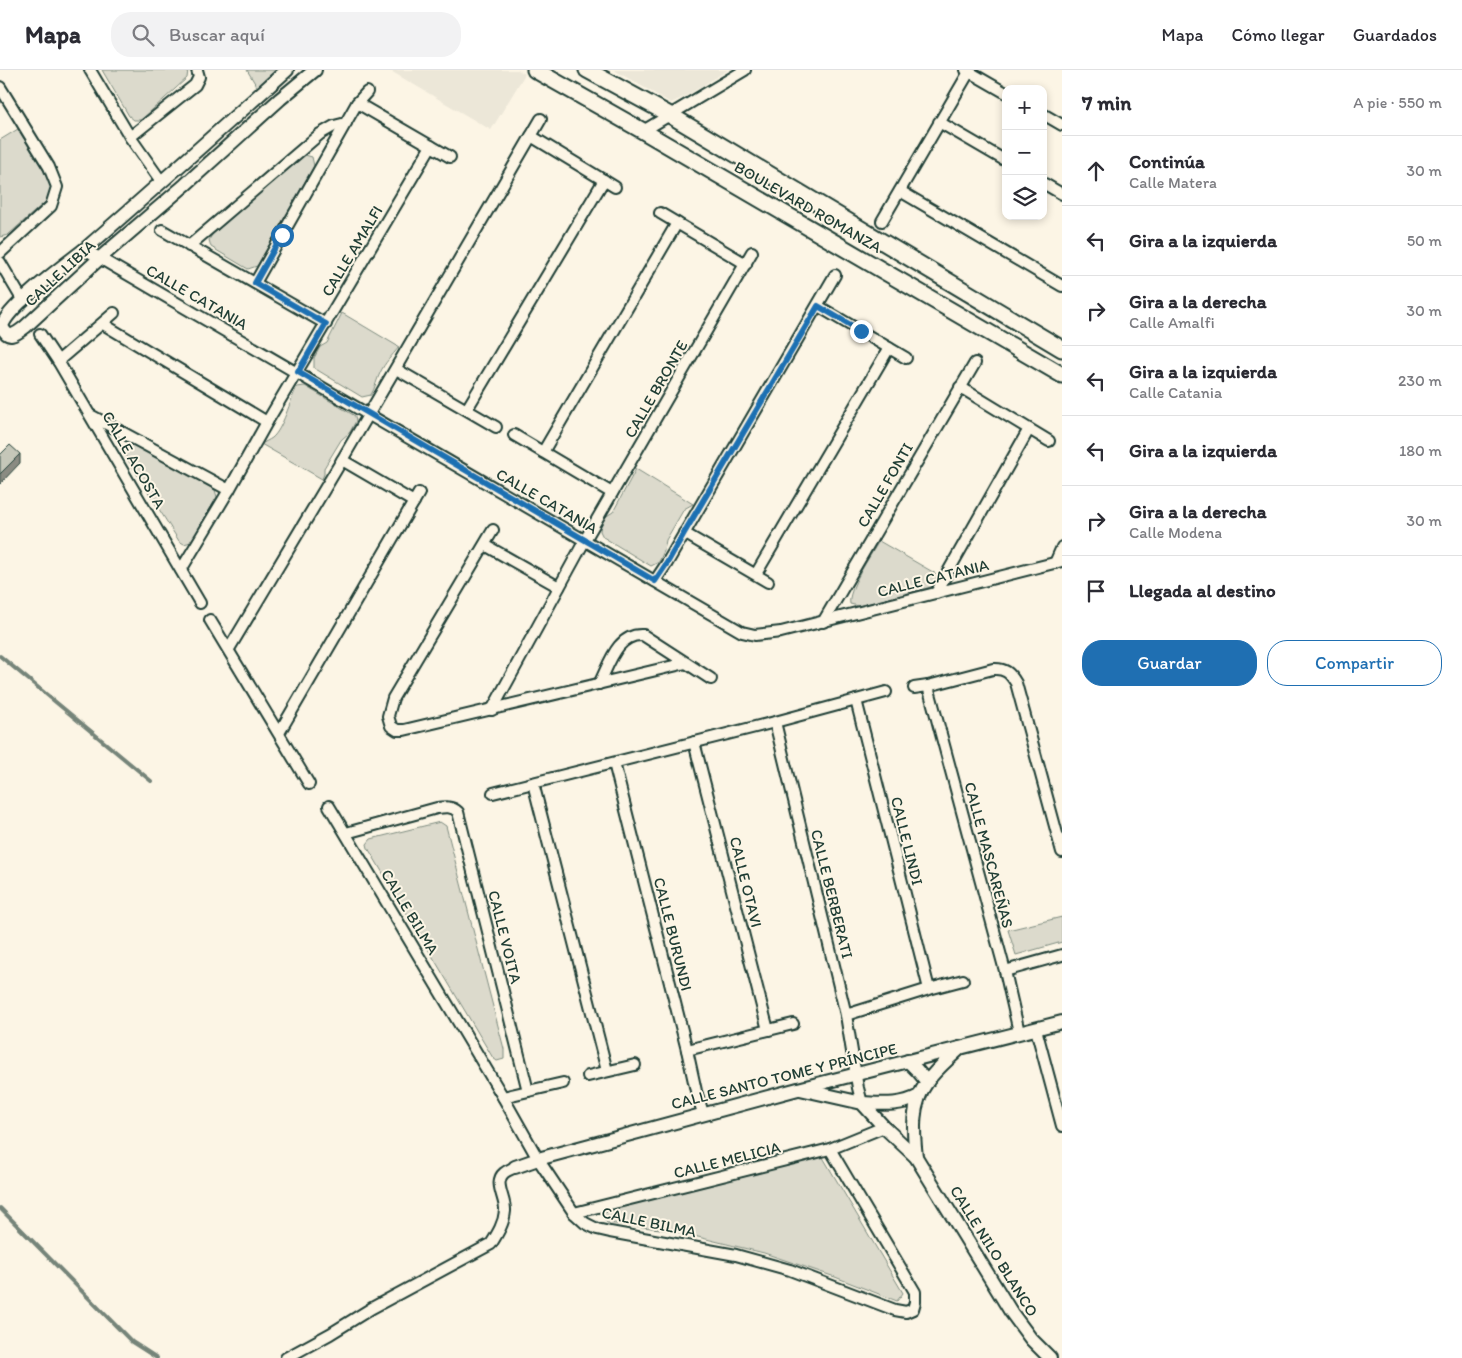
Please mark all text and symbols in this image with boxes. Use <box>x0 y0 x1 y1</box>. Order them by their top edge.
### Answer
search box <box>111 12 461 57</box>
text: Mapa <box>25 20 81 49</box>
icon: search <box>129 21 157 49</box>
text: Buscar aquí <box>169 23 265 46</box>
text: Mapa <box>1162 24 1203 46</box>
text: Cómo llegar <box>1231 24 1325 46</box>
text: Guardados <box>1353 24 1437 46</box>
map controls <box>1002 85 1047 220</box>
button: + <box>1002 85 1047 130</box>
text: 7 min <box>1082 90 1131 115</box>
text: A pie · 550 m <box>1353 93 1442 112</box>
button: − <box>1002 130 1047 175</box>
text: Continúa <box>1129 150 1205 173</box>
street label: BOULEVARD ROMANZA <box>731 157 885 257</box>
icon: ahead <box>1082 157 1110 185</box>
text: 30 m <box>1406 161 1442 180</box>
text: Calle Matera <box>1129 173 1217 192</box>
button: layers <box>1002 175 1047 220</box>
street label: CALLE AMALFI <box>317 202 387 300</box>
route start <box>271 224 294 247</box>
icon: left <box>1082 227 1110 255</box>
text: Gira a la izquierda <box>1129 229 1277 252</box>
text: 50 m <box>1407 231 1442 250</box>
street label: CALLE LIBIA <box>21 235 99 311</box>
street label: CALLE CATANIA <box>143 260 251 334</box>
text: Gira a la derecha <box>1129 290 1267 313</box>
icon: right <box>1082 297 1110 325</box>
text: 30 m <box>1406 301 1442 320</box>
text: Calle Amalfi <box>1129 313 1215 332</box>
route end <box>850 320 873 343</box>
street label: CALLE BRONTE <box>620 337 692 441</box>
text: Gira a la izquierda <box>1129 360 1277 383</box>
icon: left <box>1082 367 1110 395</box>
text: 230 m <box>1398 371 1442 390</box>
text: Calle Catania <box>1129 383 1222 402</box>
street label: CALLE ACOSTA <box>98 408 170 512</box>
icon: left <box>1082 437 1110 465</box>
street label: CALLE FONTI <box>853 439 917 531</box>
text: Gira a la izquierda <box>1129 439 1277 462</box>
text: 180 m <box>1399 441 1442 460</box>
street label: CALLE CATANIA <box>493 464 601 538</box>
text: Gira a la derecha <box>1129 500 1267 523</box>
icon: right <box>1082 507 1110 535</box>
text: 30 m <box>1406 511 1442 530</box>
text: Calle Modena <box>1129 523 1222 542</box>
street label: CALLE CATANIA <box>875 555 991 601</box>
icon: arrive <box>1082 577 1110 605</box>
text: Llegada al destino <box>1129 579 1276 602</box>
button: Guardar <box>1082 640 1257 686</box>
button: Compartir <box>1267 640 1442 686</box>
street label: CALLE MASCAREÑAS <box>960 780 1018 930</box>
street label: CALLE LINDI <box>887 795 927 887</box>
street label: CALLE BERBERATI <box>807 827 857 961</box>
street label: CALLE OTAVI <box>726 835 766 929</box>
street label: CALLE BILMA <box>377 866 443 958</box>
street label: CALLE BURUNDI <box>650 875 696 993</box>
street label: CALLE VOITA <box>484 888 526 986</box>
street label: CALLE SANTO TOME Y PRÍNCIPE <box>669 1039 899 1113</box>
street label: CALLE MELICIA <box>672 1138 782 1182</box>
street label: CALLE NILO BLANCO <box>946 1182 1042 1320</box>
street label: CALLE BILMA <box>600 1203 698 1241</box>

